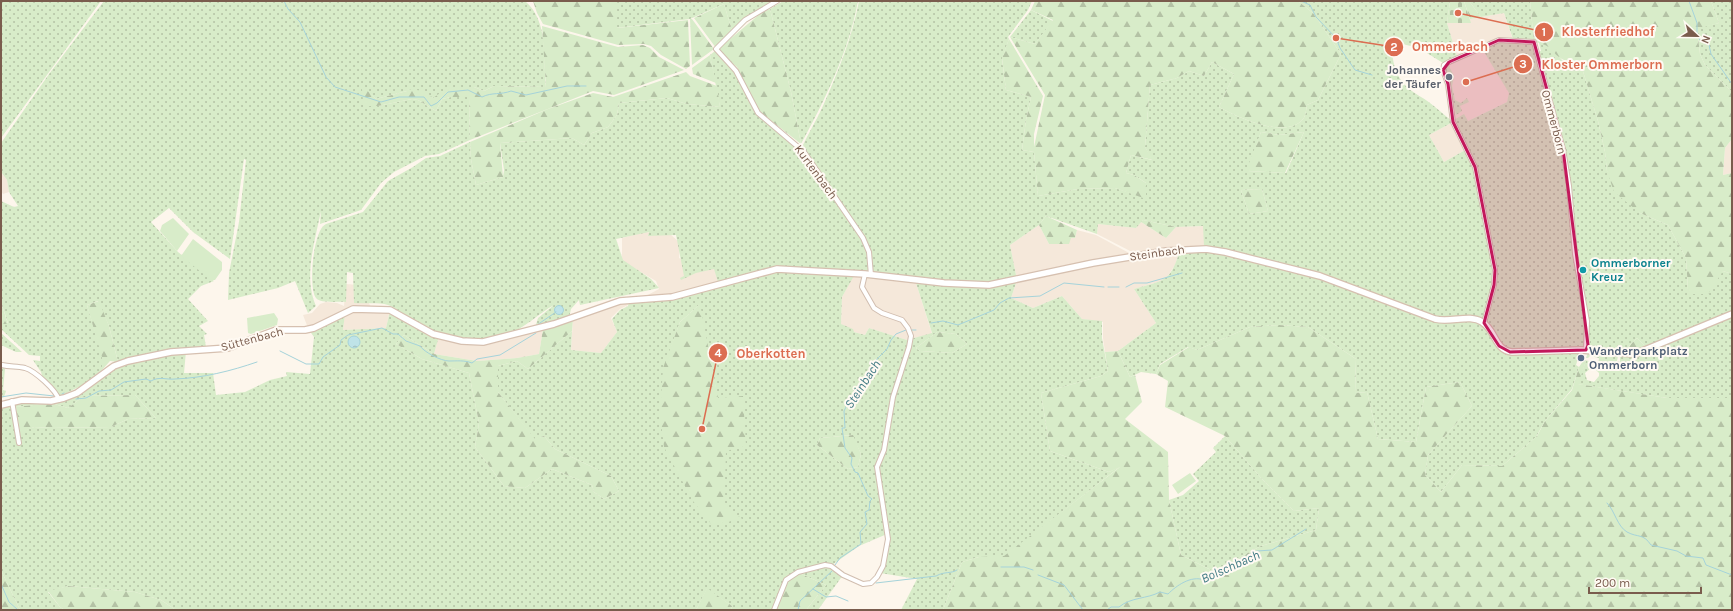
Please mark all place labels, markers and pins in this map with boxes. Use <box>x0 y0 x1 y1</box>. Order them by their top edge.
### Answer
callout: Klosterfriedhof <box>1534 19 1663 44</box>
callout: Ommerbach <box>1384 34 1496 59</box>
callout: Kloster Ommerborn <box>1513 52 1671 77</box>
place label: Johannes der Täufer <box>1384 63 1441 91</box>
marker: Johannes der Täufer <box>1444 72 1454 82</box>
place label: Ommerborner Kreuz <box>1591 256 1671 284</box>
marker: Ommerborner Kreuz <box>1578 265 1588 275</box>
callout: Oberkotten <box>708 340 814 365</box>
place label: Wanderparkplatz Ommerborn <box>1589 344 1688 372</box>
marker: Wanderparkplatz Ommerborn <box>1576 353 1586 363</box>

